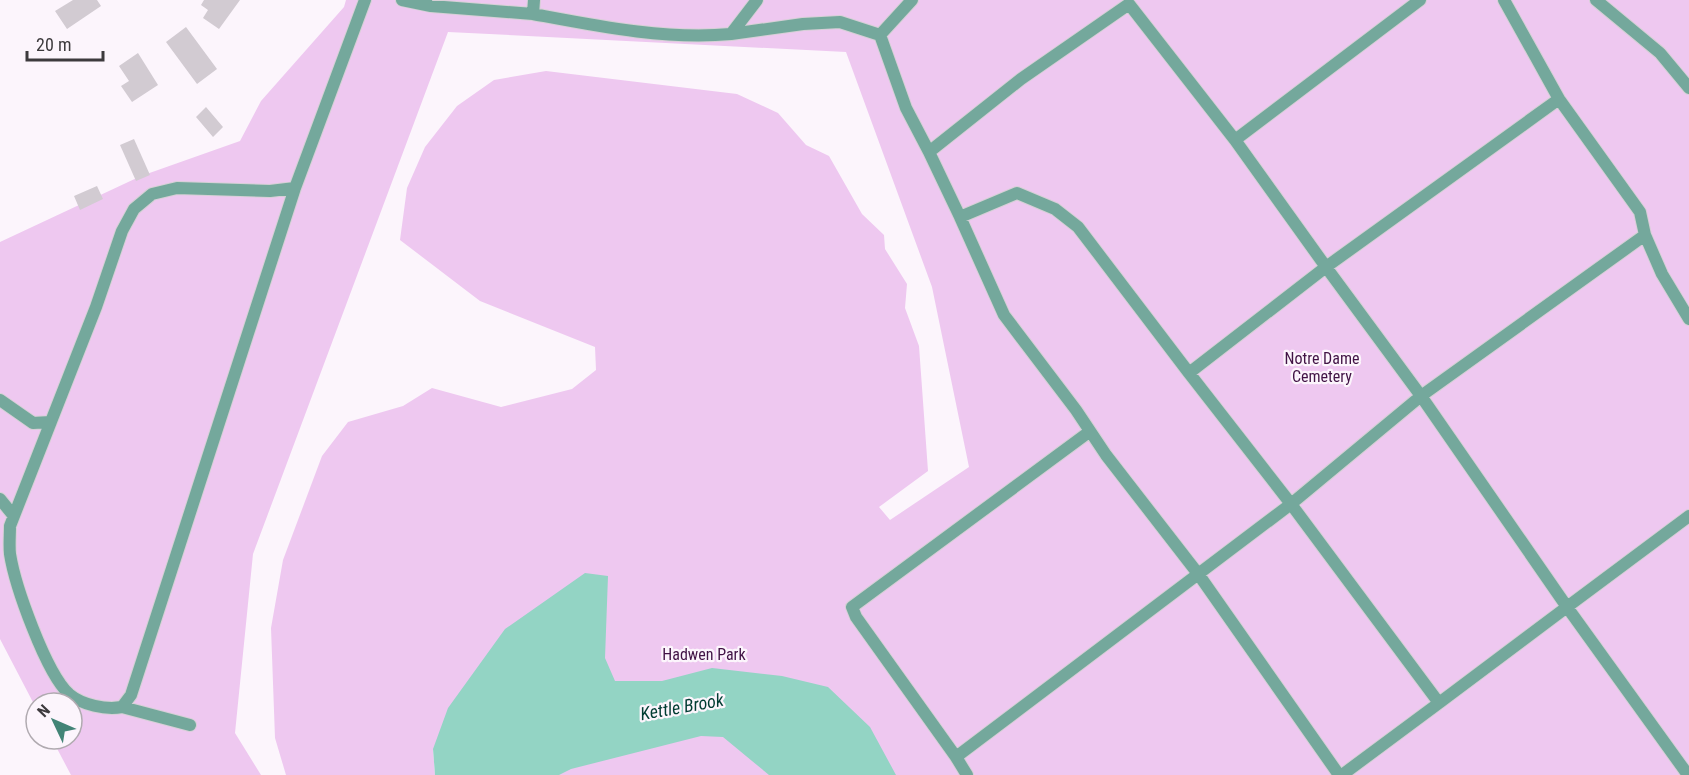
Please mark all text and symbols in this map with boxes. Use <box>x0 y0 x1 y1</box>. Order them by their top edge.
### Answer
scale bar <box>27 24 104 62</box>
text: 20 m <box>36 34 71 55</box>
park label: Notre Dame Cemetery <box>1285 349 1359 386</box>
park label: Hadwen Park <box>662 645 746 664</box>
water label: Kettle Brook <box>639 689 726 724</box>
north arrow <box>24 691 84 751</box>
text: N <box>33 701 54 721</box>

